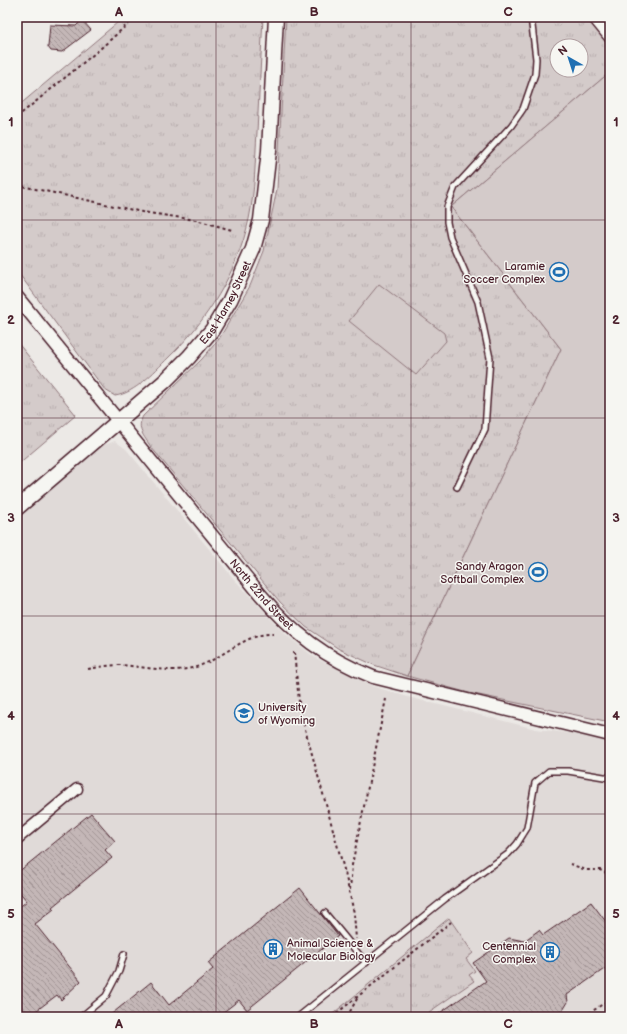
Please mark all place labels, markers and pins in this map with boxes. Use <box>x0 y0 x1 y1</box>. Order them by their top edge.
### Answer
place label: Laramie Soccer Complex <box>463 260 545 286</box>
sports icon: Laramie Soccer Complex <box>548 261 570 283</box>
place label: Sandy Aragon Softball Complex <box>441 560 524 586</box>
sports icon: Sandy Aragon Softball Complex <box>527 561 549 583</box>
place label: University of Wyoming <box>258 701 315 727</box>
school or university icon: University of Wyoming <box>233 702 255 724</box>
place label: Animal Science & Molecular Biology <box>287 937 375 963</box>
building icon: Animal Science & Molecular Biology <box>262 938 284 960</box>
place label: Centennial Complex <box>482 940 536 966</box>
building icon: Centennial Complex <box>539 941 561 963</box>

